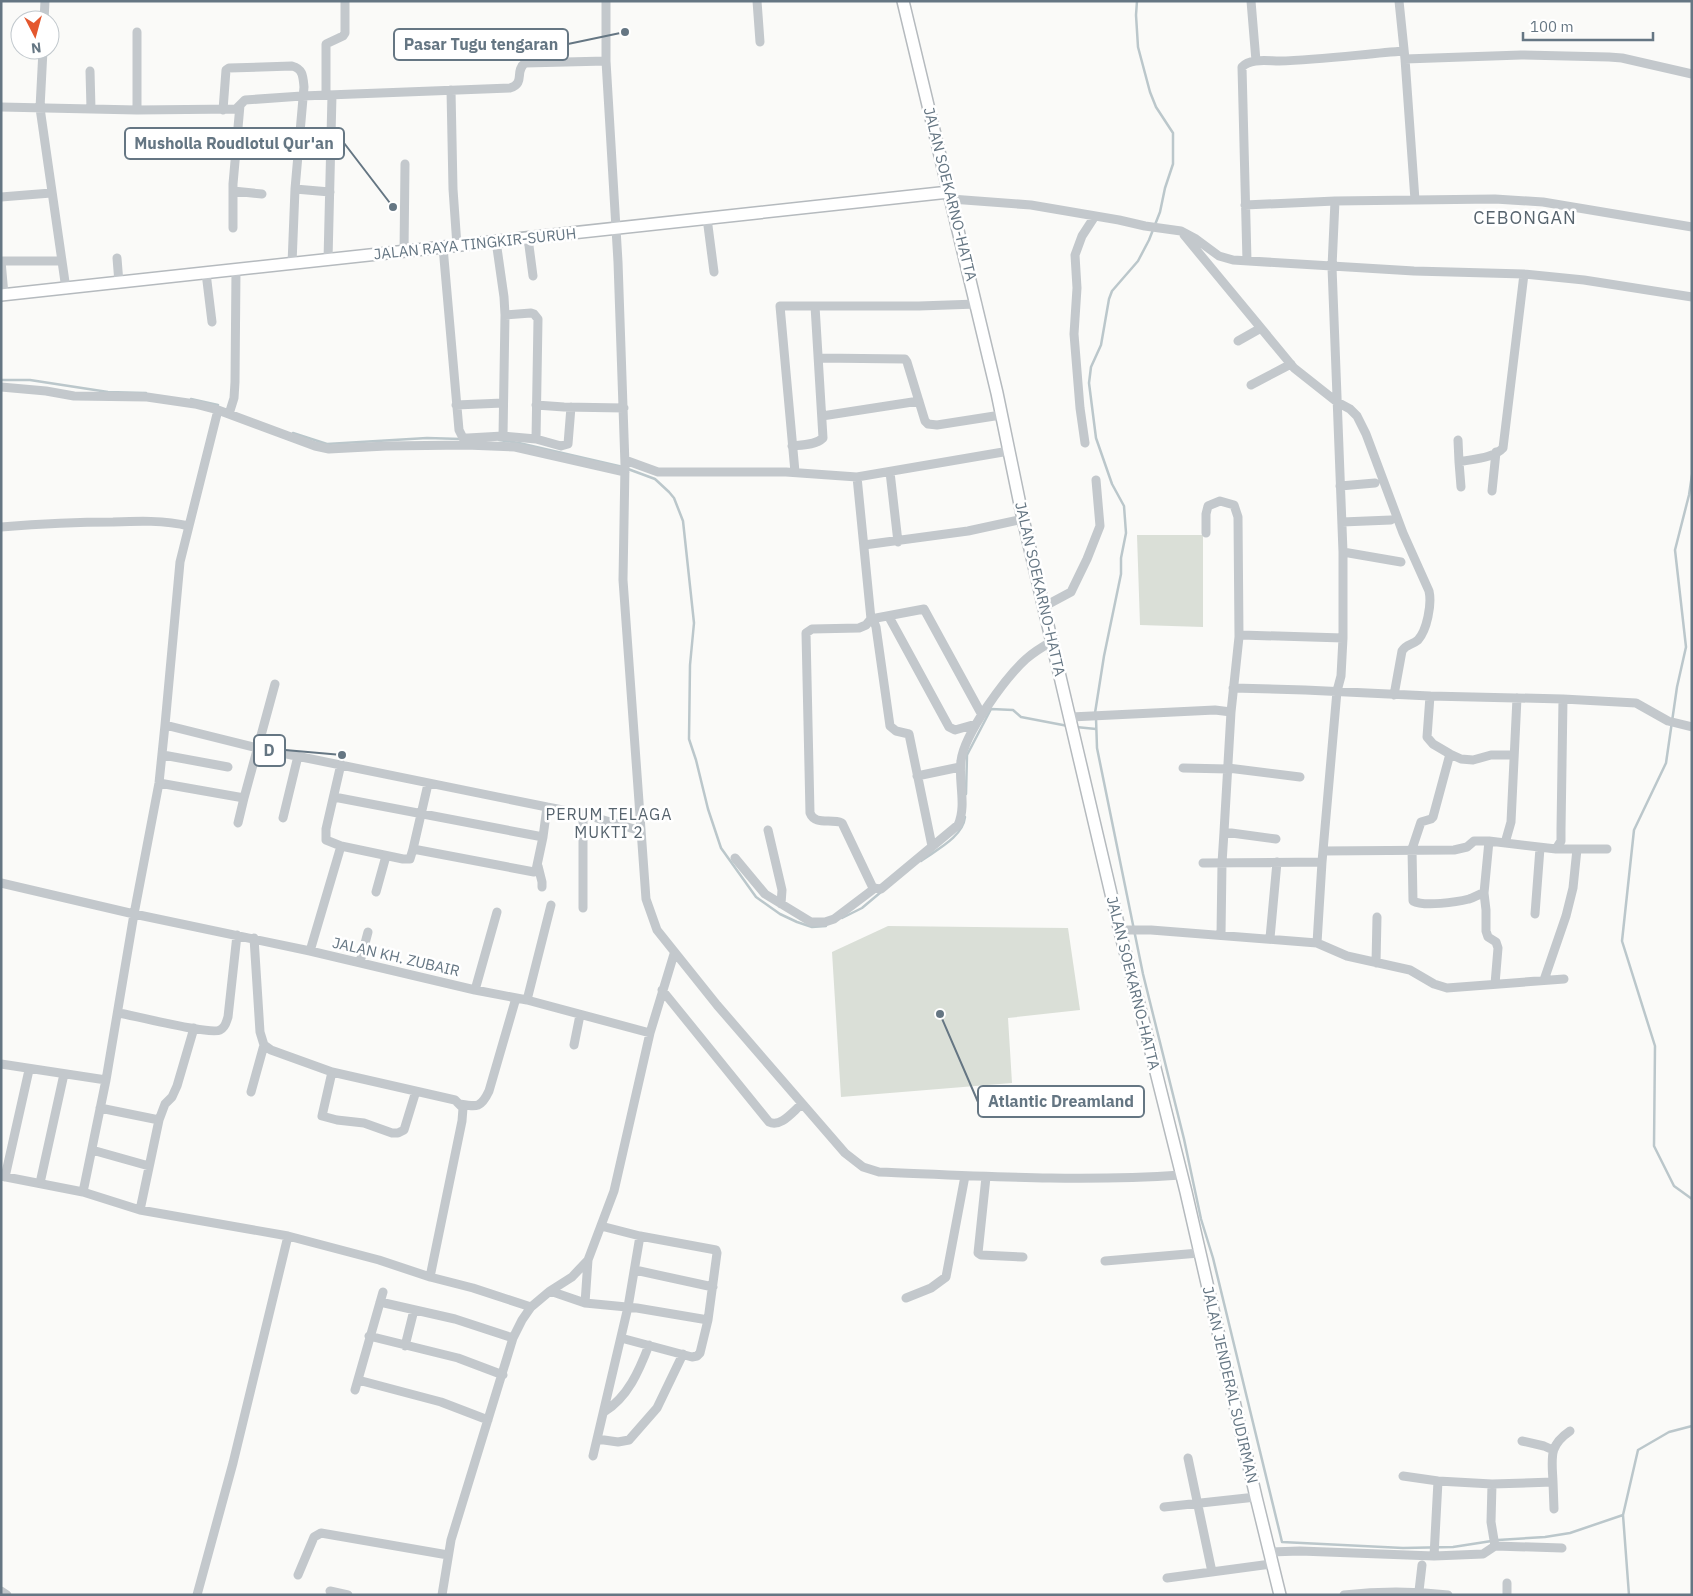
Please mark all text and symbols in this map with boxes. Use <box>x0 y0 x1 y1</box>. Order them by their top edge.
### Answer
north arrow <box>10 10 60 60</box>
scale bar <box>1523 10 1653 42</box>
text: 100 m <box>1530 17 1574 36</box>
callout: Pasar Tugu tengaran <box>394 29 568 60</box>
text: Pasar Tugu tengaran <box>404 34 558 54</box>
text: N <box>30 38 42 57</box>
street label: JALAN SOEKARNO-HATTA <box>920 105 981 283</box>
callout: Musholla Roudlotul Qur'an <box>125 128 344 159</box>
text: Musholla Roudlotul Qur'an <box>134 133 334 153</box>
district label: CEBONGAN <box>1473 206 1577 229</box>
street label: JALAN RAYA TINGKIR-SURUH <box>373 223 577 264</box>
street label: JALAN SOEKARNO-HATTA <box>1011 500 1070 678</box>
callout: D <box>254 735 285 766</box>
text: D <box>263 740 275 760</box>
district label: PERUM TELAGA MUKTI 2 <box>546 804 672 842</box>
street label: JALAN SOEKARNO-HATTA <box>1103 894 1164 1072</box>
street label: JALAN KH. ZUBAIR <box>331 933 462 980</box>
callout: Atlantic Dreamland <box>978 1086 1144 1117</box>
text: Atlantic Dreamland <box>988 1091 1134 1111</box>
street label: JALAN JENDERAL SUDIRMAN <box>1199 1284 1262 1485</box>

